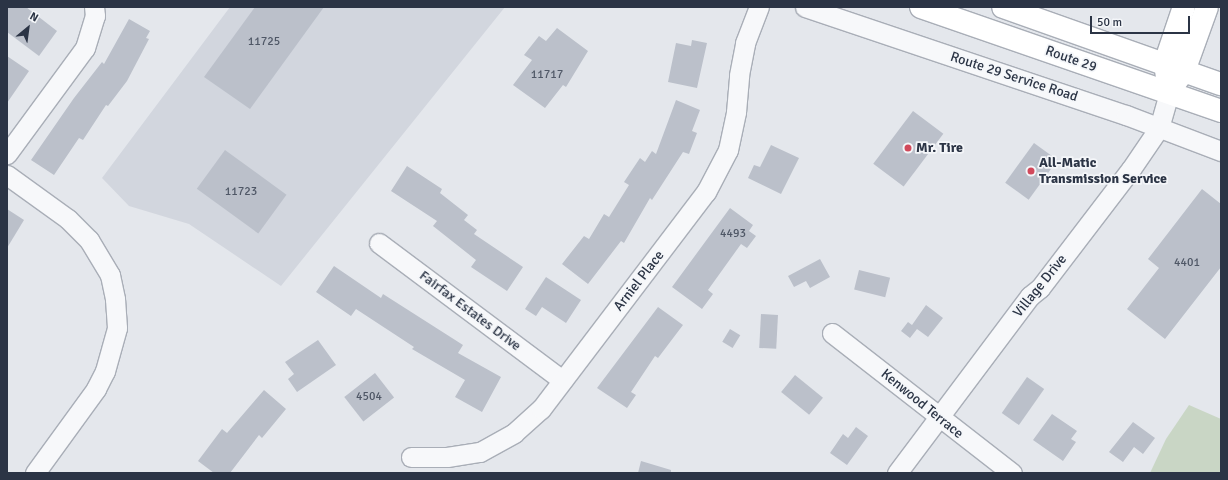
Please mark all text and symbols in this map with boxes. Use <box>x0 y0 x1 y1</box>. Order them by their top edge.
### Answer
north arrow <box>8 8 48 48</box>
scale bar <box>1092 8 1192 34</box>
text: N <box>28 10 41 25</box>
text: 50 m <box>1097 15 1122 30</box>
house number: 11725 <box>248 35 280 49</box>
street label: Route 29 <box>1043 42 1099 76</box>
street label: Route 29 Service Road <box>948 48 1080 106</box>
house number: 11717 <box>531 68 563 82</box>
place label: Mr. Tire <box>916 140 963 156</box>
marker: Mr. Tire <box>903 143 913 153</box>
place label: All-Matic Transmission Service <box>1039 155 1167 188</box>
marker: All-Matic Transmission Service <box>1026 166 1036 176</box>
house number: 11723 <box>225 185 257 199</box>
house number: 4493 <box>720 227 746 241</box>
street label: Arniel Place <box>610 247 668 315</box>
street label: Village Drive <box>1010 251 1070 321</box>
house number: 4401 <box>1174 256 1200 270</box>
street label: Fairfax Estates Drive <box>416 267 524 355</box>
street label: Kenwood Terrace <box>877 366 967 442</box>
house number: 4504 <box>356 390 382 404</box>

